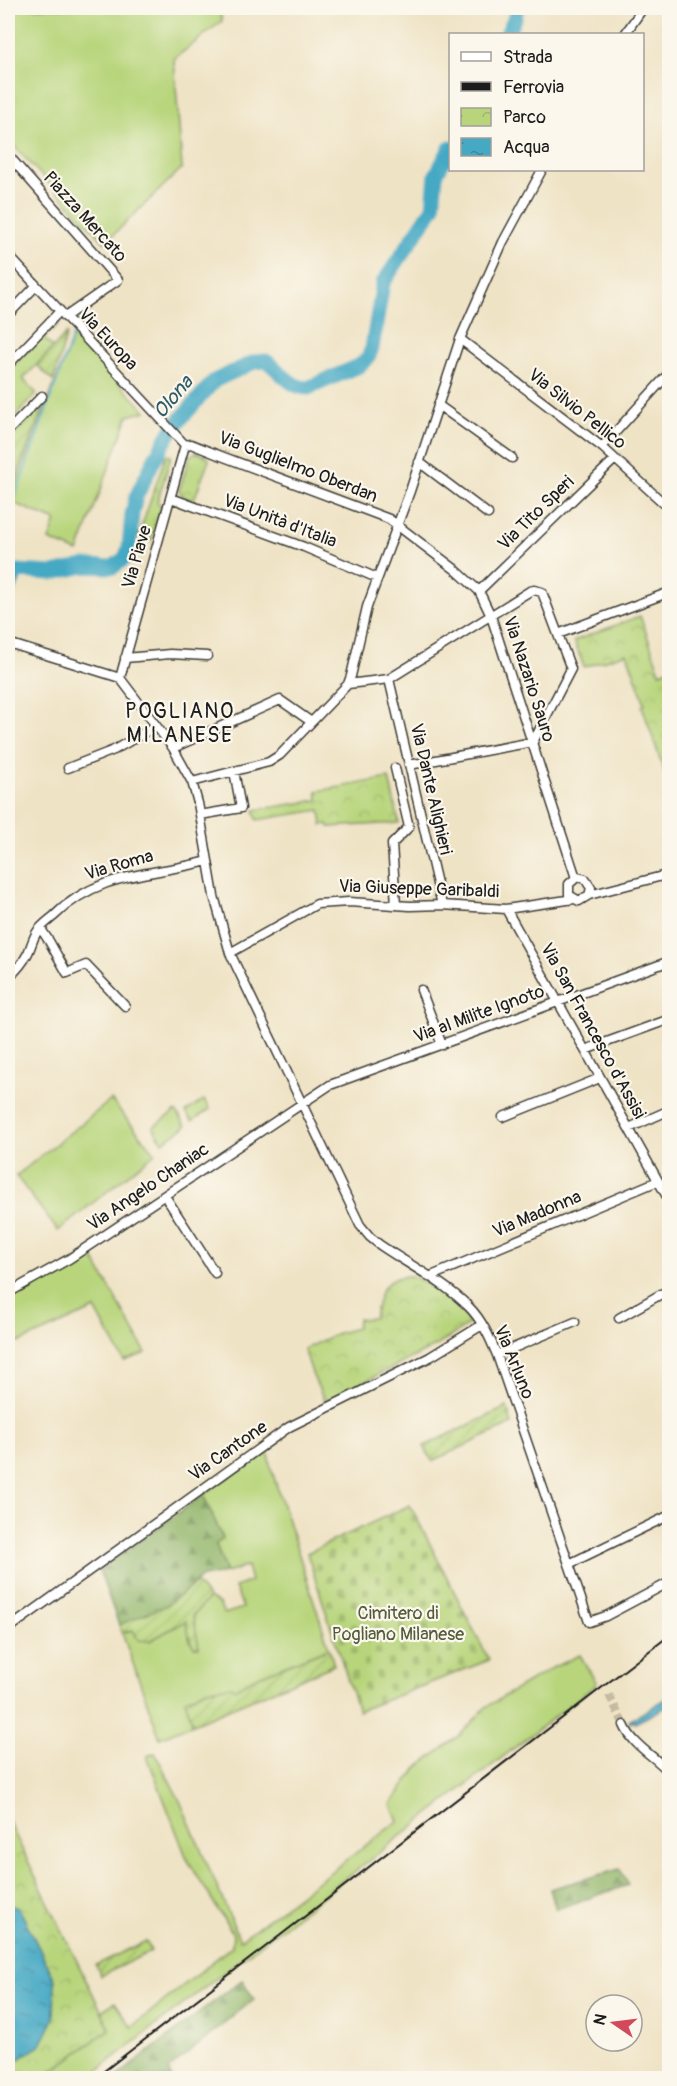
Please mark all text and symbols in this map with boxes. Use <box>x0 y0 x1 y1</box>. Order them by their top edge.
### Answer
legend <box>449 33 644 171</box>
text: Strada <box>503 46 553 69</box>
text: Ferrovia <box>503 76 564 99</box>
text: Parco <box>503 106 546 129</box>
text: Acqua <box>503 136 550 159</box>
street label: Piazza Mercato <box>38 167 132 268</box>
street label: Via Europa <box>73 303 143 375</box>
street label: Via Silvio Pellico <box>523 363 631 455</box>
water label: Olona <box>148 369 199 424</box>
street label: Via Guglielmo Oberdan <box>215 426 381 508</box>
street label: Via Tito Speri <box>493 471 579 555</box>
street label: Via Unità d'Italia <box>220 489 340 553</box>
street label: Via Piave <box>117 523 157 591</box>
street label: Via Nazario Sauro <box>498 613 560 745</box>
district label: POGLIANO MILANESE <box>125 698 235 749</box>
street label: Via Dante Alighieri <box>405 721 457 857</box>
street label: Via Roma <box>82 844 156 886</box>
street label: Via Giuseppe Garibaldi <box>338 875 500 903</box>
street label: Via San Francesco d'Assisi <box>535 939 651 1123</box>
street label: Via al Milite Ignoto <box>410 980 548 1048</box>
street label: Via Angelo Chaniac <box>83 1138 213 1236</box>
street label: Via Madonna <box>489 1185 585 1243</box>
street label: Via Arluno <box>489 1322 539 1403</box>
street label: Via Cantone <box>184 1415 272 1487</box>
park label: Cimitero di Pogliano Milanese <box>332 1602 464 1646</box>
north arrow <box>584 1993 644 2053</box>
text: N <box>589 2012 611 2027</box>

